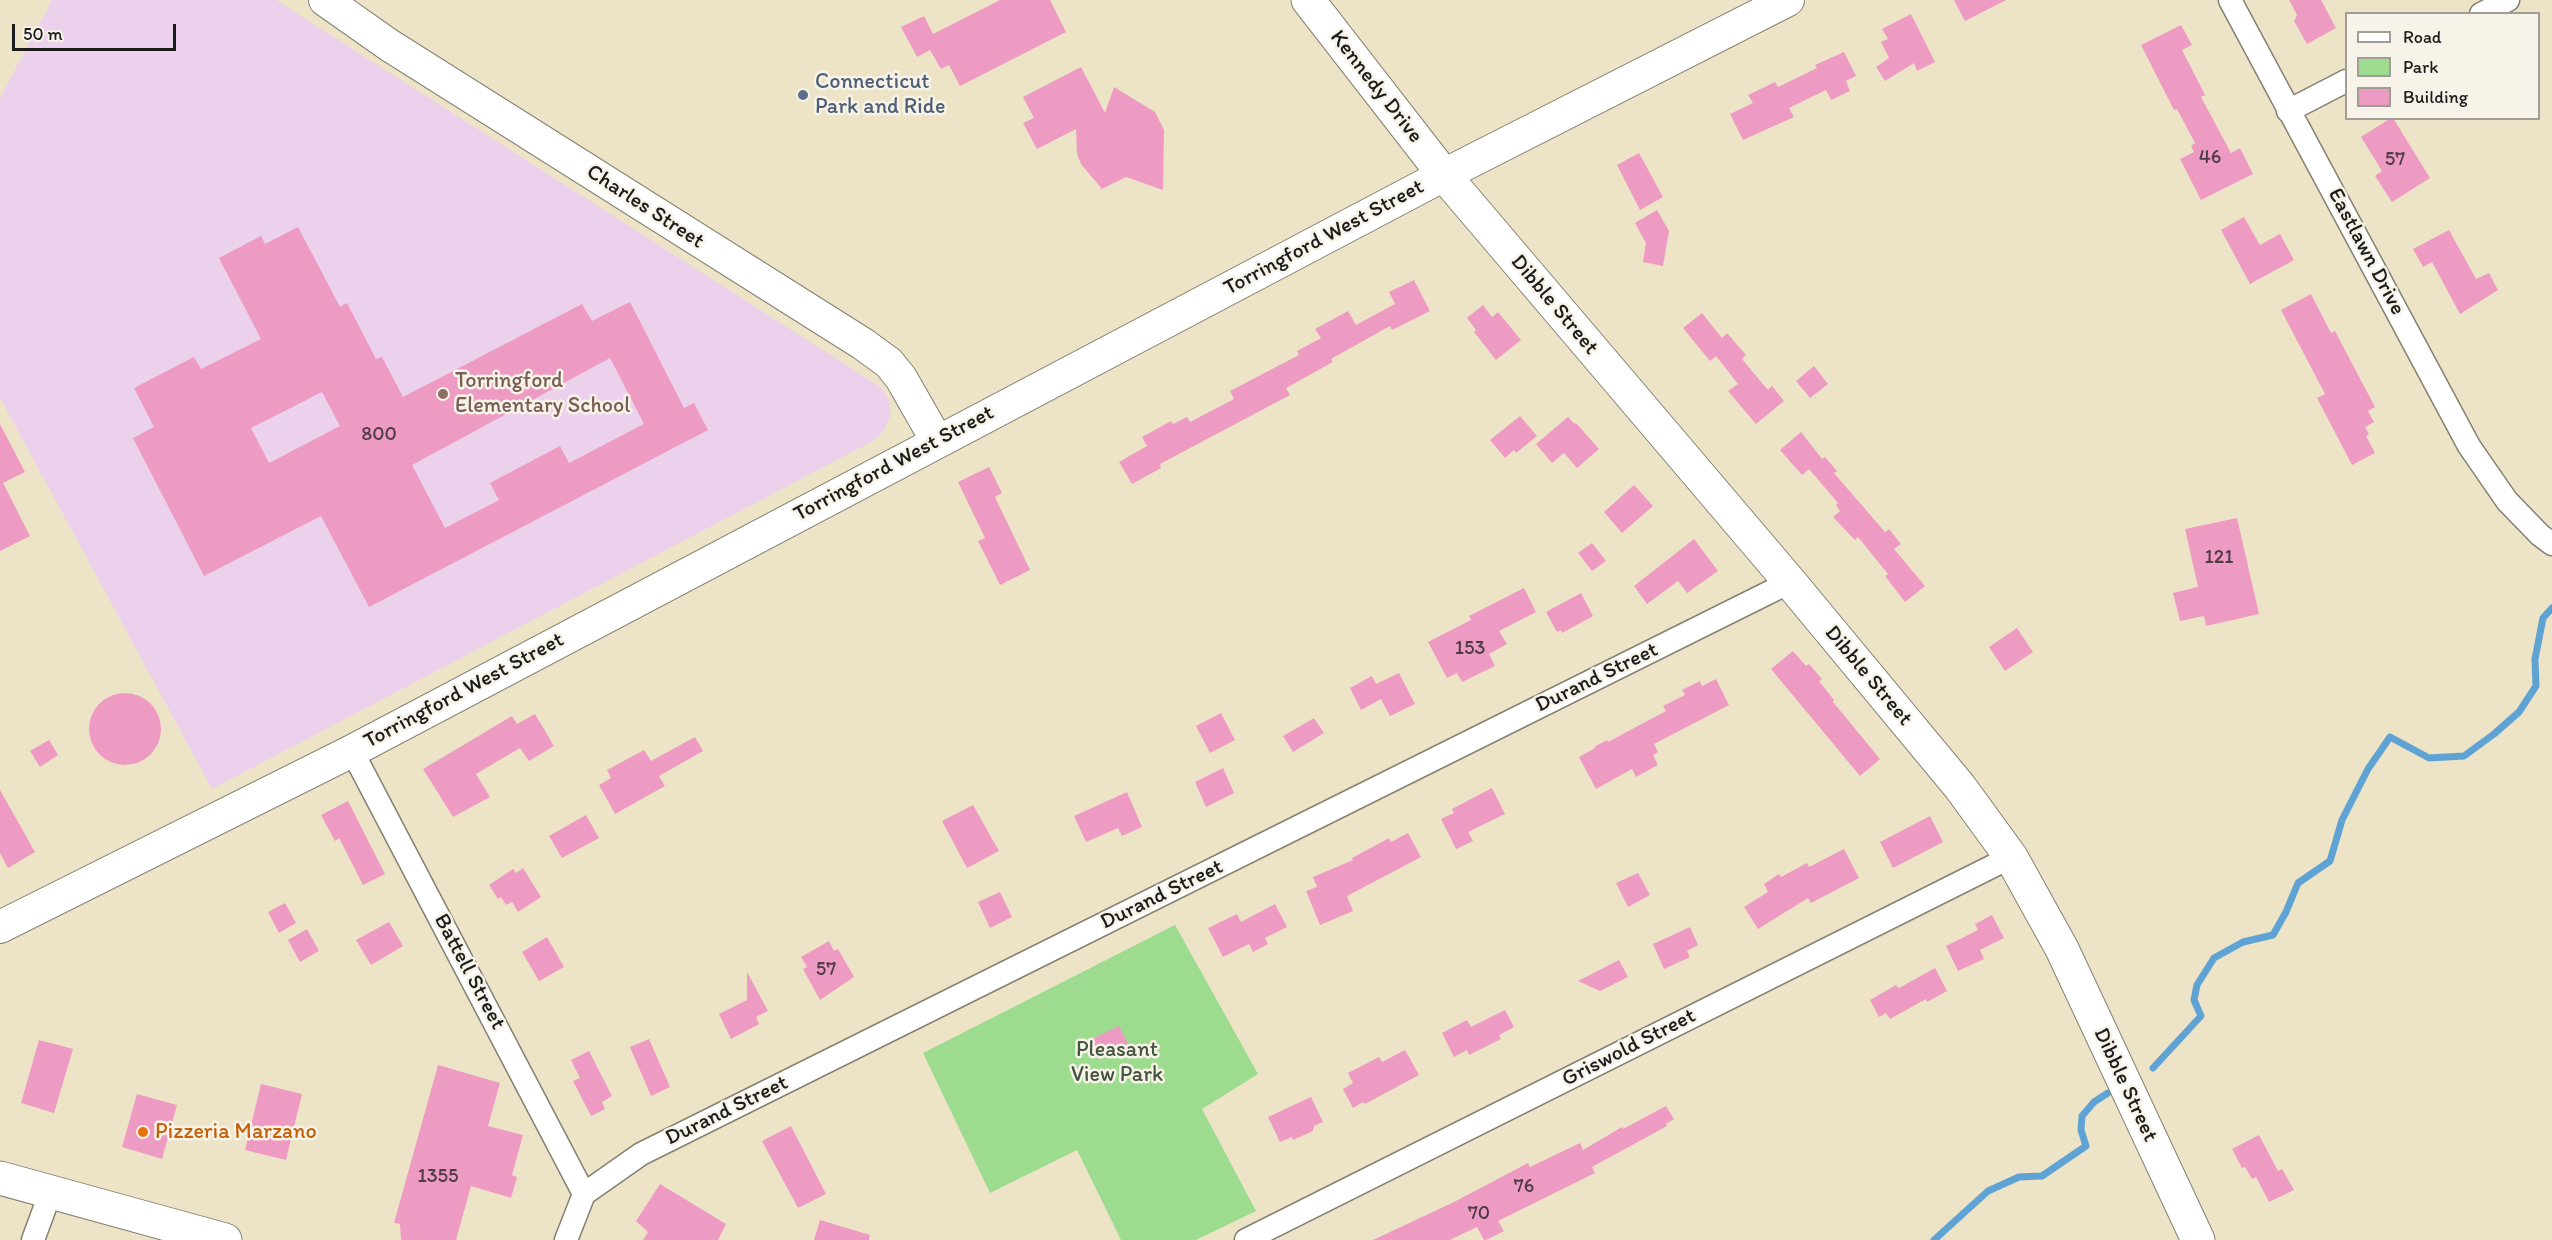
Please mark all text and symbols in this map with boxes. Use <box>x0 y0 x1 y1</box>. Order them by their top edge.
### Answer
scale bar <box>15 12 178 50</box>
legend <box>2345 12 2540 120</box>
text: 50 m <box>23 23 63 45</box>
street label: Kennedy Drive <box>1324 25 1428 149</box>
text: Road <box>2403 26 2442 48</box>
text: Park <box>2403 56 2438 78</box>
place label: Connecticut Park and Ride <box>815 69 945 120</box>
text: Building <box>2403 86 2468 108</box>
marker: Connecticut Park and Ride <box>796 88 810 102</box>
house number: 46 <box>2199 146 2221 170</box>
house number: 57 <box>2385 148 2405 172</box>
street label: Charles Street <box>581 159 709 255</box>
street label: Torringford West Street <box>1219 174 1429 302</box>
street label: Eastlawn Drive <box>2322 184 2410 320</box>
street label: Dibble Street <box>1504 249 1604 361</box>
place label: Torringford Elementary School <box>455 368 630 420</box>
marker: Torringford Elementary School <box>436 387 450 401</box>
street label: Torringford West Street <box>789 400 999 528</box>
house number: 800 <box>361 423 397 447</box>
house number: 121 <box>2204 546 2234 570</box>
street label: Dibble Street <box>1818 620 1918 732</box>
street label: Torringford West Street <box>359 627 569 755</box>
house number: 153 <box>1455 637 1485 661</box>
street label: Durand Street <box>1531 637 1663 719</box>
street label: Durand Street <box>1096 854 1228 936</box>
street label: Battell Street <box>427 910 511 1034</box>
house number: 57 <box>816 958 836 982</box>
street label: Griswold Street <box>1558 1003 1700 1093</box>
street label: Dibble Street <box>2087 1024 2163 1146</box>
park label: Pleasant View Park <box>1071 1037 1163 1088</box>
street label: Durand Street <box>661 1070 793 1152</box>
place label: Pizzeria Marzano <box>155 1119 317 1145</box>
marker: Pizzeria Marzano <box>136 1125 150 1139</box>
house number: 1355 <box>417 1165 459 1189</box>
house number: 76 <box>1514 1175 1534 1199</box>
house number: 70 <box>1468 1202 1490 1226</box>

